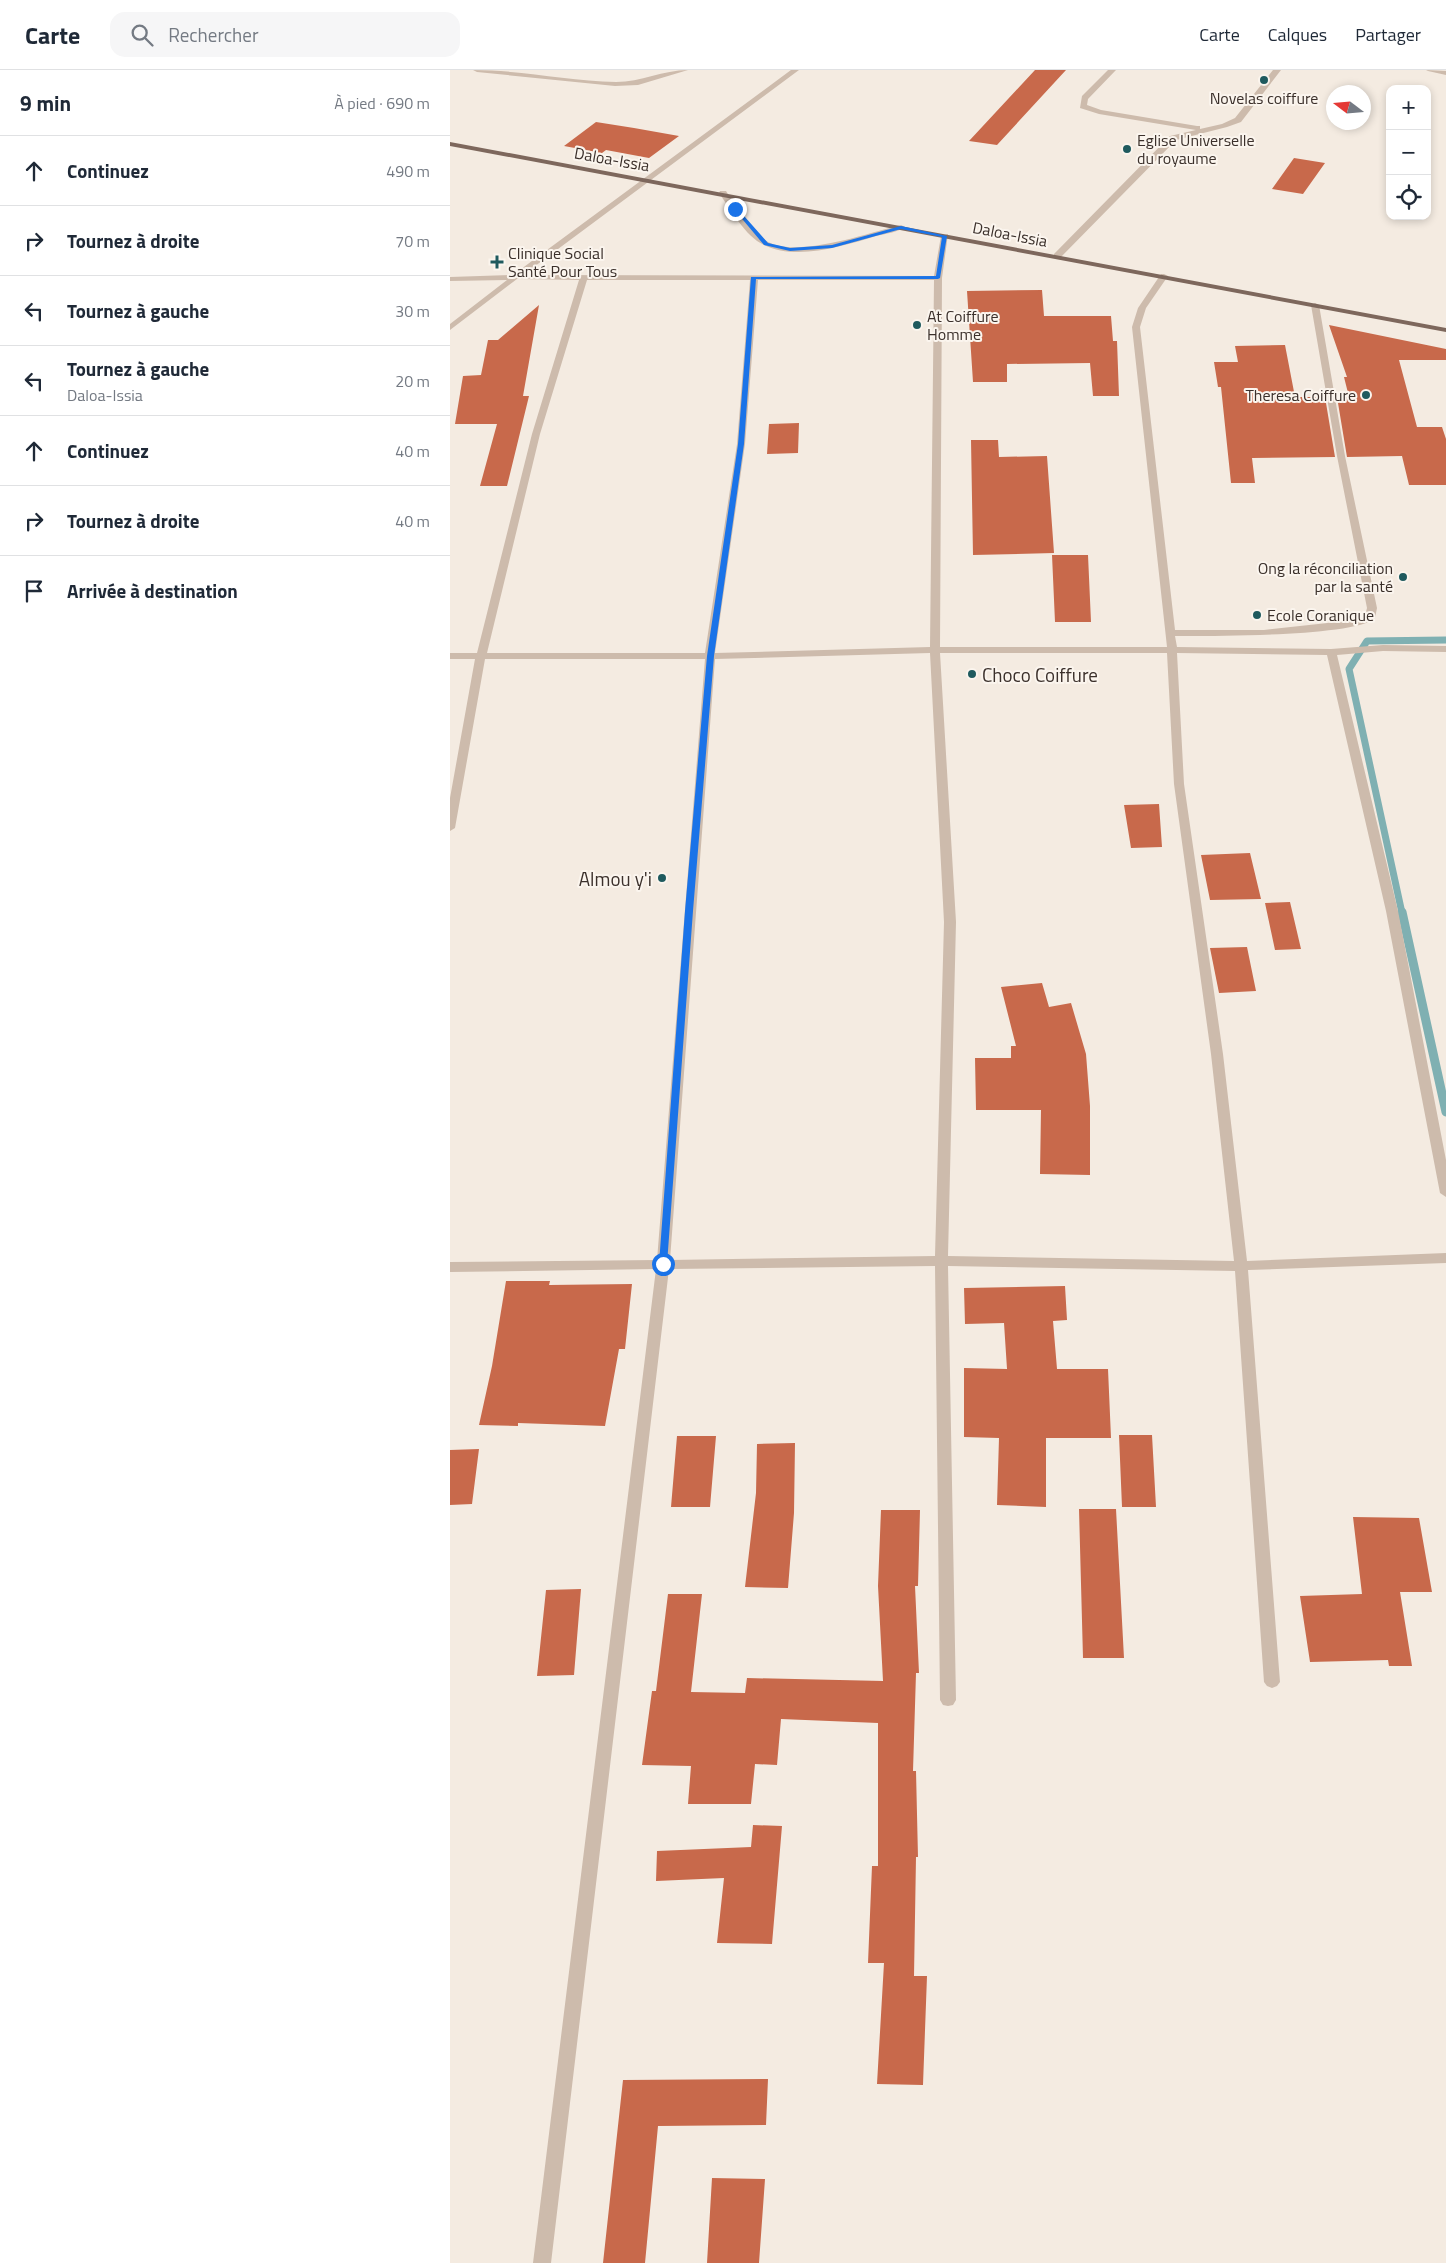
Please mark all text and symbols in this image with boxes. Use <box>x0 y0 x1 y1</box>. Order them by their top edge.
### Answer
search box <box>110 12 460 57</box>
text: Carte <box>25 17 80 53</box>
text: Rechercher <box>168 20 258 49</box>
icon: search <box>128 21 156 49</box>
text: Carte <box>1199 21 1240 48</box>
text: Calques <box>1268 21 1327 48</box>
text: Partager <box>1355 21 1421 48</box>
marker: Novelas coiffure <box>1258 74 1270 86</box>
north arrow <box>1326 85 1371 130</box>
map controls <box>1386 85 1431 220</box>
button: + <box>1386 85 1431 130</box>
place label: Novelas coiffure <box>1210 86 1318 110</box>
text: 9 min <box>20 87 71 119</box>
text: À pied · 690 m <box>334 91 430 115</box>
place label: Eglise Universelle du royaume <box>1137 128 1255 170</box>
button: − <box>1386 130 1431 175</box>
street label: Daloa-Issia <box>573 141 651 177</box>
marker: Eglise Universelle du royaume <box>1121 143 1133 155</box>
text: Continuez <box>67 156 149 185</box>
icon: ahead <box>20 157 48 185</box>
text: 490 m <box>386 159 430 183</box>
button: locate <box>1386 175 1431 220</box>
route end <box>724 198 747 221</box>
street label: Daloa-Issia <box>970 215 1050 253</box>
text: Tournez à droite <box>67 226 199 255</box>
icon: right <box>20 227 48 255</box>
text: 70 m <box>395 229 430 253</box>
place label: Clinique Social Santé Pour Tous <box>508 241 617 283</box>
marker: Clinique Social Santé Pour Tous <box>490 255 504 269</box>
text: Tournez à gauche <box>67 296 209 325</box>
icon: left <box>20 297 48 325</box>
text: 30 m <box>395 299 430 323</box>
place label: At Coiffure Homme <box>927 304 998 346</box>
marker: At Coiffure Homme <box>911 319 923 331</box>
text: Tournez à gauche <box>67 354 209 383</box>
icon: left <box>20 367 48 395</box>
text: 20 m <box>395 369 430 393</box>
text: Daloa-Issia <box>67 383 143 407</box>
place label: Theresa Coiffure <box>1245 383 1356 407</box>
marker: Theresa Coiffure <box>1360 389 1372 401</box>
text: Continuez <box>67 436 149 465</box>
icon: ahead <box>20 437 48 465</box>
text: 40 m <box>395 439 430 463</box>
text: Tournez à droite <box>67 506 199 535</box>
icon: right <box>20 507 48 535</box>
text: 40 m <box>395 509 430 533</box>
place label: Ong la réconciliation par la santé <box>1258 556 1393 598</box>
marker: Ong la réconciliation par la santé <box>1397 571 1409 583</box>
text: Arrivée à destination <box>67 576 238 605</box>
icon: arrive <box>20 577 48 605</box>
place label: Ecole Coranique <box>1267 603 1374 627</box>
marker: Ecole Coranique <box>1251 609 1263 621</box>
place label: Choco Coiffure <box>982 660 1098 689</box>
marker: Choco Coiffure <box>966 668 978 680</box>
place label: Almou y'i <box>579 864 652 893</box>
marker: Almou y'i <box>656 872 668 884</box>
route start <box>652 1253 675 1276</box>

